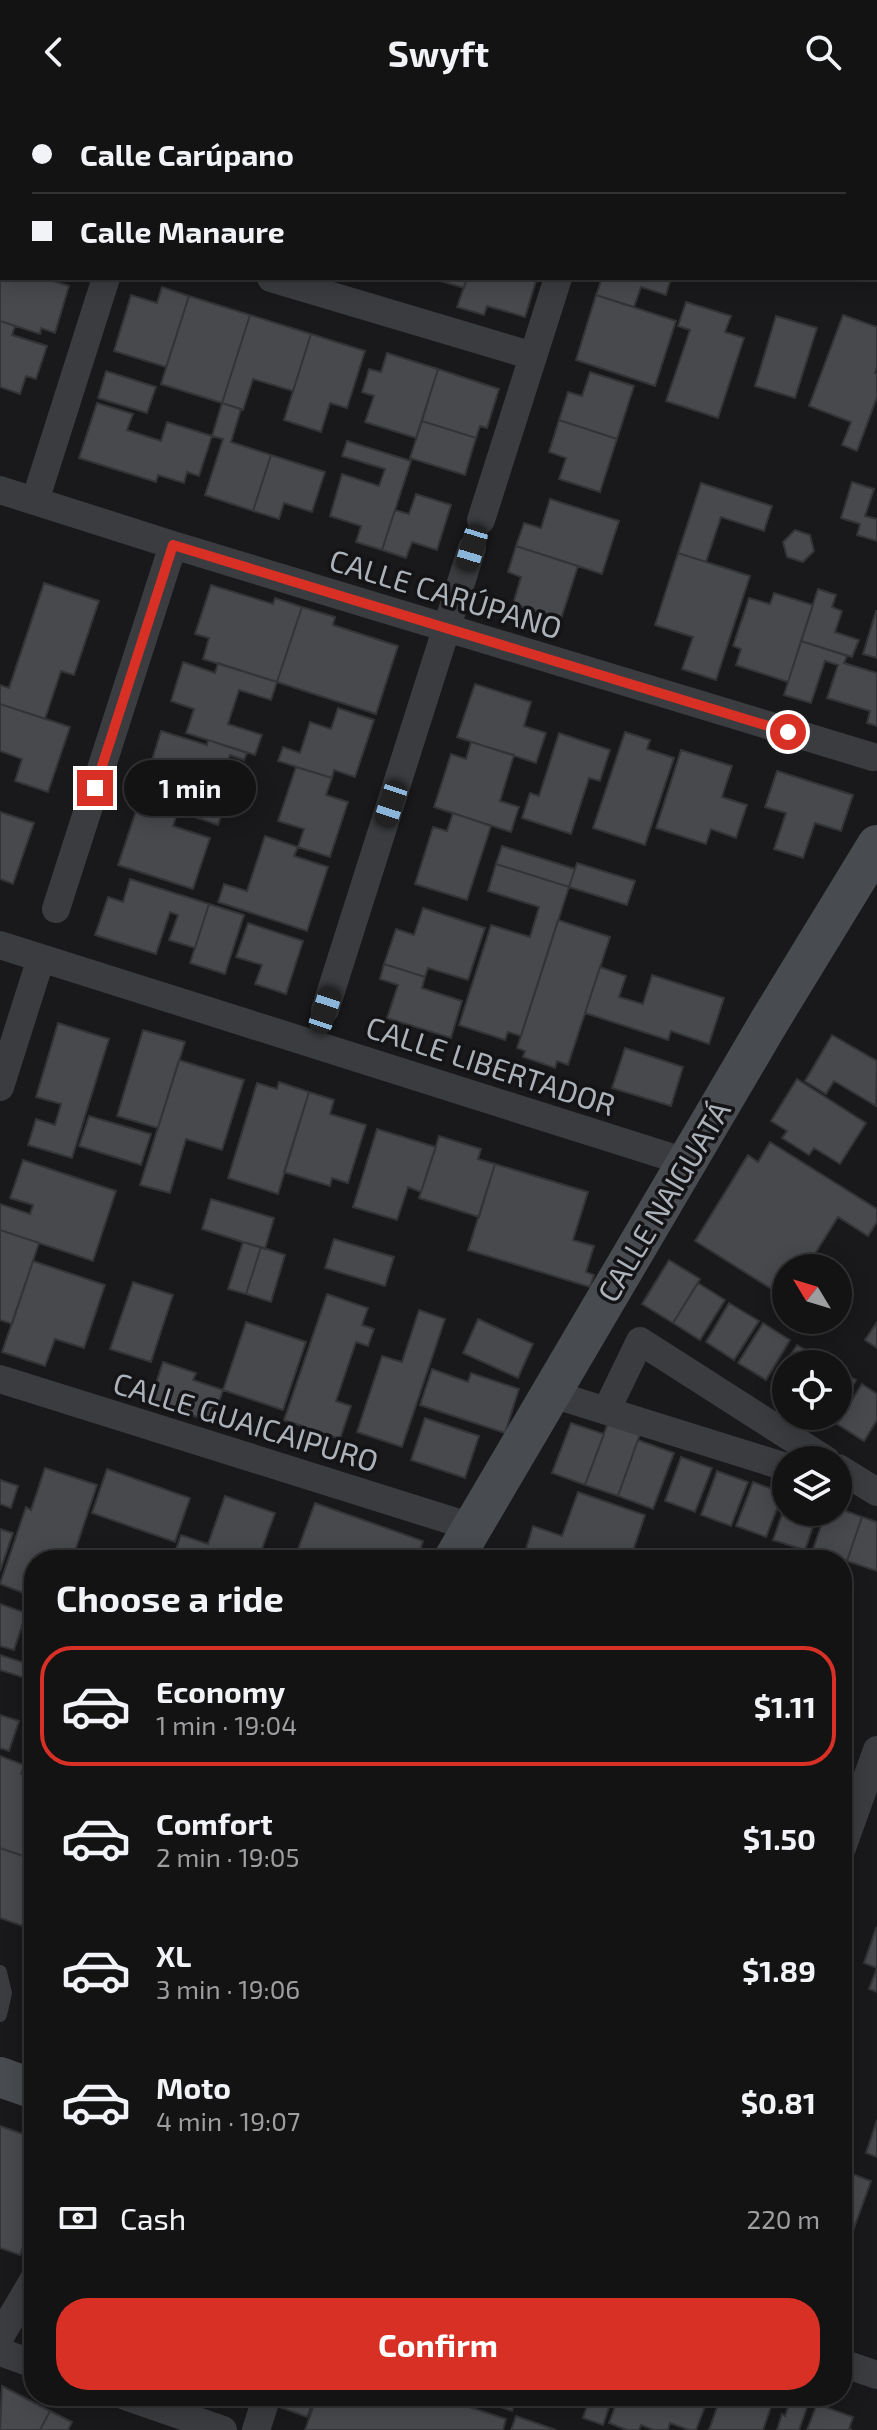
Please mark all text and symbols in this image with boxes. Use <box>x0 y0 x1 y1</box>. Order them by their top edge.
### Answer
icon: back <box>32 30 76 74</box>
icon: search <box>801 30 845 74</box>
text: Swyft <box>388 31 489 74</box>
text: Calle Carúpano <box>80 136 294 172</box>
text: Calle Manaure <box>80 213 285 249</box>
car <box>454 522 490 574</box>
street label: CALLE CARÚPANO <box>326 541 566 645</box>
route start <box>770 714 806 750</box>
callout: 1 min <box>123 760 255 816</box>
route end <box>77 770 113 806</box>
text: 1 min <box>159 772 221 803</box>
car <box>372 777 410 831</box>
car <box>306 983 344 1037</box>
street label: CALLE LIBERTADOR <box>362 1008 620 1122</box>
street label: CALLE NAIGUATÁ <box>589 1094 737 1308</box>
north arrow <box>772 1254 852 1334</box>
map controls <box>772 1254 852 1526</box>
button: locate <box>772 1350 852 1430</box>
street label: CALLE GUAICAIPURO <box>109 1364 383 1478</box>
button: layers <box>772 1446 852 1526</box>
text: Choose a ride <box>56 1576 284 1619</box>
icon: car <box>60 1670 132 1742</box>
text: Economy <box>156 1673 285 1709</box>
text: $1.11 <box>754 1688 816 1724</box>
text: 1 min · 19:04 <box>156 1709 297 1740</box>
icon: car <box>60 1802 132 1874</box>
text: Comfort <box>156 1805 273 1841</box>
text: $1.50 <box>743 1820 816 1856</box>
text: 2 min · 19:05 <box>156 1841 299 1872</box>
icon: car <box>60 1934 132 2006</box>
text: XL <box>156 1937 191 1973</box>
text: $1.89 <box>742 1952 816 1988</box>
text: 3 min · 19:06 <box>156 1973 300 2004</box>
icon: car <box>60 2066 132 2138</box>
text: Moto <box>156 2069 231 2105</box>
text: $0.81 <box>741 2084 816 2120</box>
text: 4 min · 19:07 <box>156 2105 300 2136</box>
icon: cash <box>56 2196 100 2240</box>
text: Cash <box>120 2200 186 2236</box>
text: 220 m <box>747 2203 820 2234</box>
button: Confirm <box>56 2298 820 2390</box>

